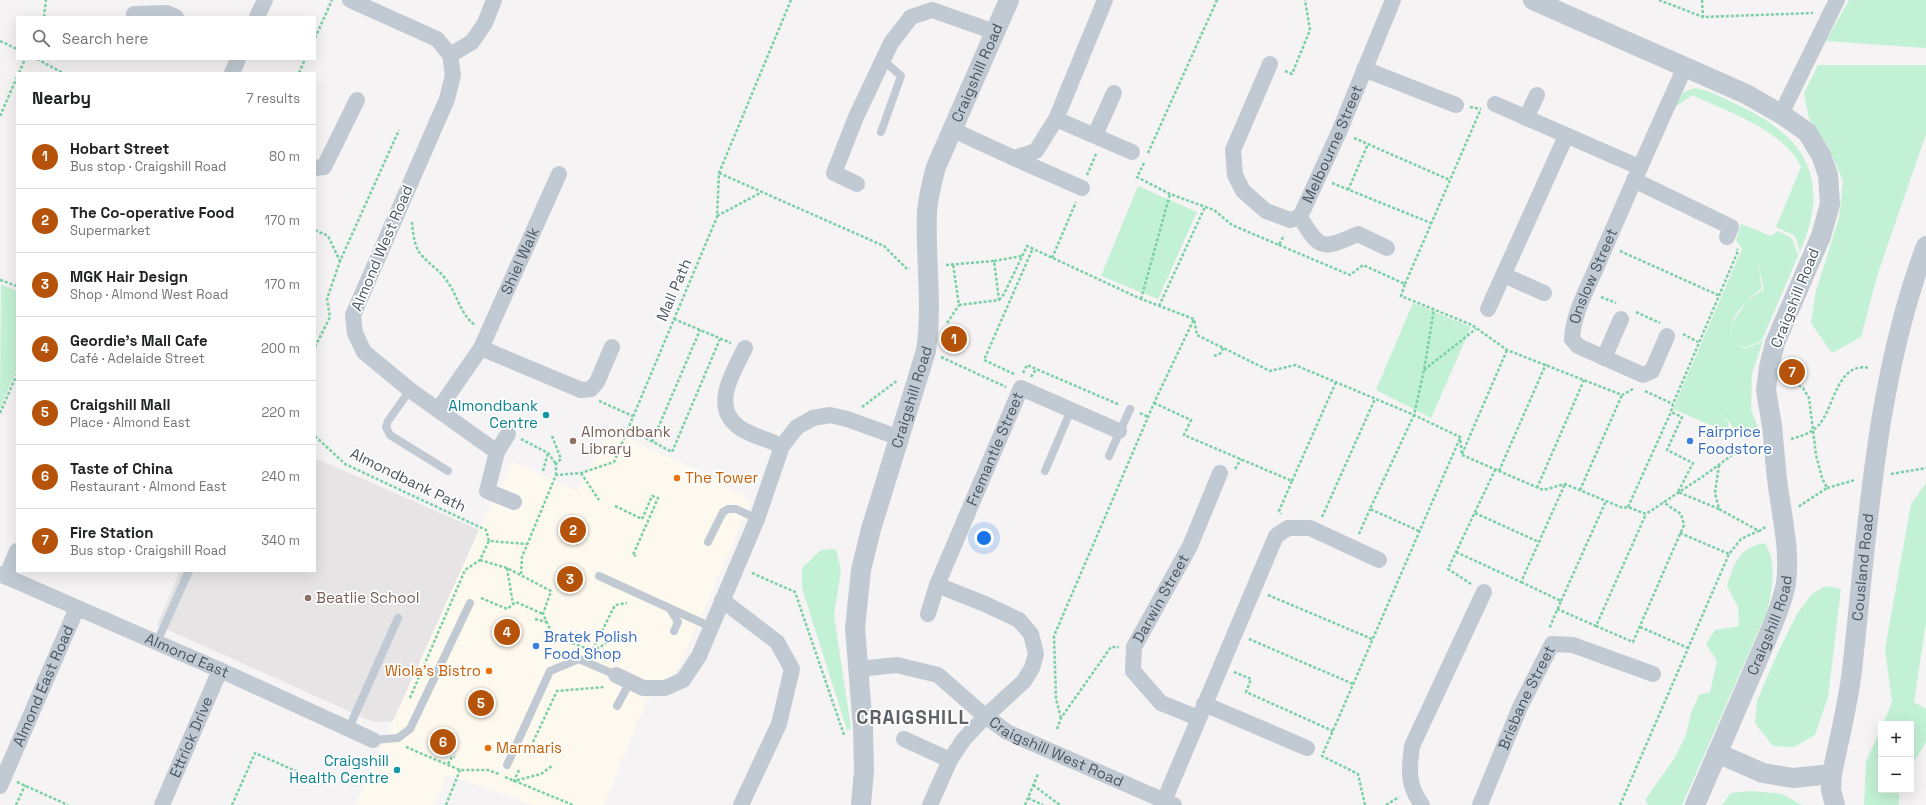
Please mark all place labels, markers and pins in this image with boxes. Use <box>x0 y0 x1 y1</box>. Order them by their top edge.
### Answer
pin: 1 <box>941 324 967 354</box>
pin: 7 <box>1779 357 1805 387</box>
place label: Almondbank Centre <box>448 396 538 432</box>
marker: Almondbank Centre <box>541 410 551 420</box>
place label: Almondbank Library <box>581 422 671 458</box>
place label: Fairprice Foodstore <box>1698 422 1772 458</box>
marker: Almondbank Library <box>568 436 578 446</box>
marker: Fairprice Foodstore <box>1685 436 1695 446</box>
place label: The Tower <box>685 468 759 487</box>
marker: The Tower <box>672 473 682 483</box>
pin: 2 <box>560 515 586 545</box>
pin: 3 <box>557 564 583 594</box>
place label: Beatlie School <box>316 588 420 607</box>
marker: Beatlie School <box>303 593 313 603</box>
pin: 4 <box>494 617 520 647</box>
place label: Bratek Polish Food Shop <box>544 627 637 663</box>
marker: Bratek Polish Food Shop <box>531 641 541 651</box>
place label: Wiola's Bistro <box>385 661 481 680</box>
marker: Wiola's Bistro <box>484 666 494 676</box>
pin: 5 <box>468 688 494 718</box>
pin: 6 <box>430 727 456 757</box>
place label: Marmaris <box>496 738 562 757</box>
marker: Marmaris <box>483 743 493 753</box>
place label: Craigshill Health Centre <box>289 751 389 787</box>
marker: Craigshill Health Centre <box>392 765 402 775</box>

